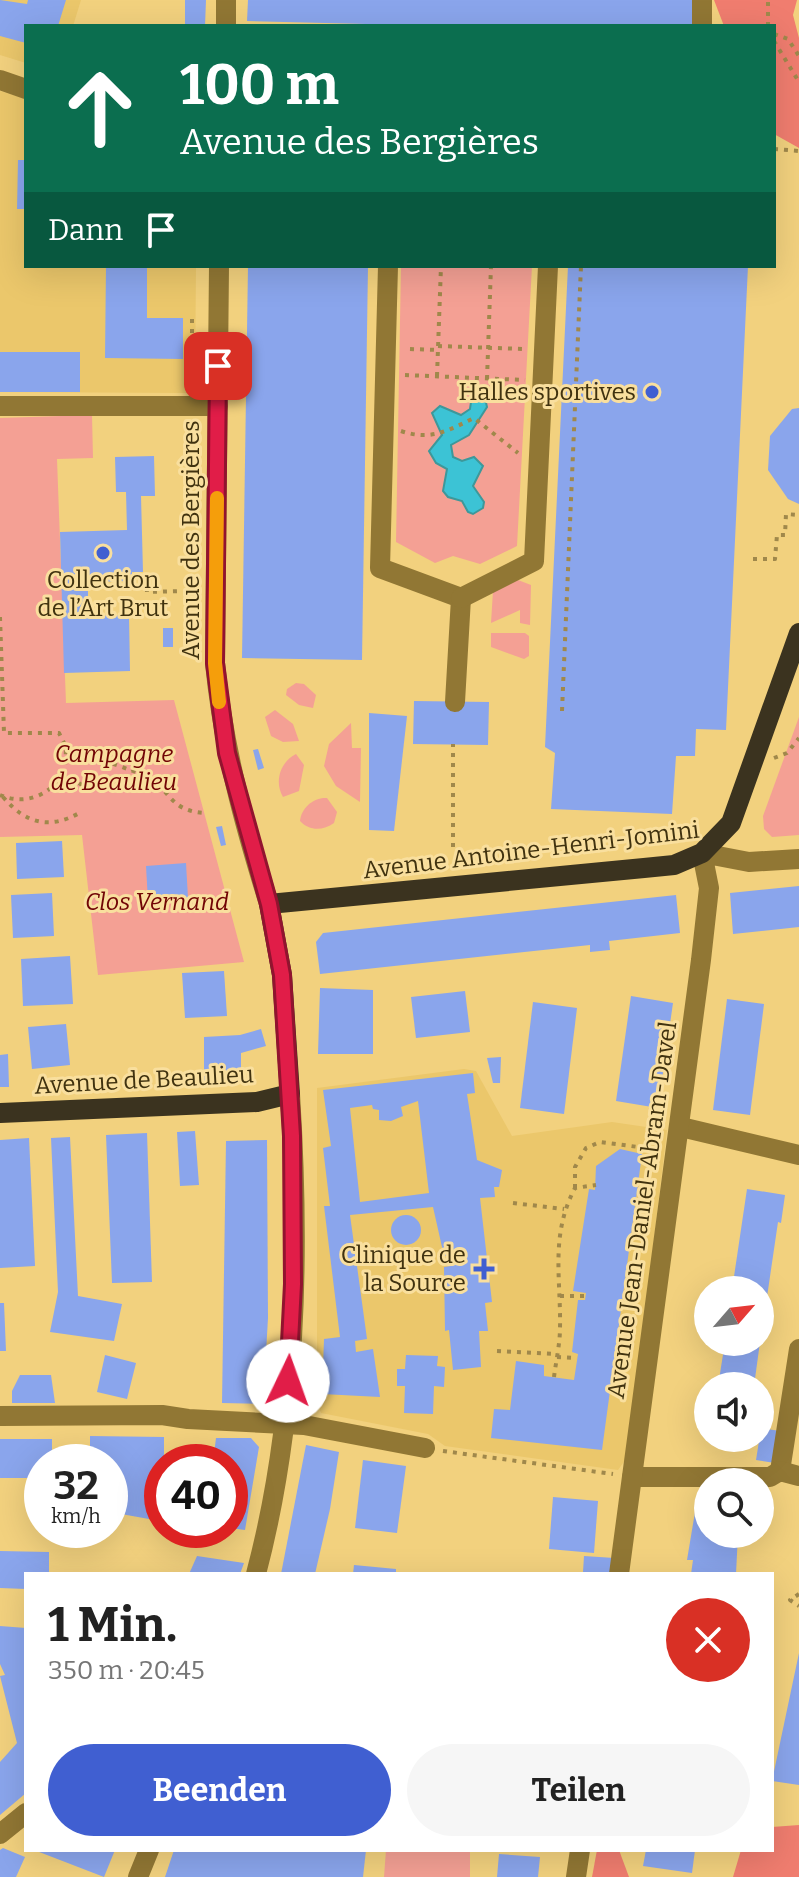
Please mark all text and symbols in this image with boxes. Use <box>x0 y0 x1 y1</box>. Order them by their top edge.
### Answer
text: 100 m <box>180 52 339 119</box>
icon: ahead <box>48 56 152 160</box>
text: Avenue des Bergières <box>180 120 539 164</box>
icon: arrive <box>139 208 183 252</box>
text: Dann <box>48 212 123 248</box>
pin <box>184 332 252 400</box>
icon: arrive <box>196 344 240 388</box>
place label: Halles sportives <box>459 378 636 406</box>
marker: Halles sportives <box>643 383 661 401</box>
street label: Avenue des Bergières <box>177 420 205 660</box>
marker: Collection de l’Art Brut <box>94 544 112 562</box>
place label: Collection de l’Art Brut <box>38 566 169 622</box>
park label: Campagne de Beaulieu <box>51 740 177 796</box>
street label: Avenue Antoine-Henri-Jomini <box>361 815 701 885</box>
park label: Clos Vernand <box>85 888 229 916</box>
street label: Avenue Jean-Daniel-Abram-Davel <box>602 1019 682 1400</box>
street label: Avenue de Beaulieu <box>34 1060 255 1100</box>
place label: Clinique de la Source <box>341 1241 466 1297</box>
marker: Clinique de la Source <box>473 1258 495 1280</box>
north arrow <box>694 1276 774 1356</box>
map controls <box>694 1276 774 1548</box>
position arrow <box>246 1339 330 1423</box>
button: sound <box>694 1372 774 1452</box>
speed limit sign: 40 <box>144 1444 248 1548</box>
text: 32 <box>53 1462 99 1510</box>
button: search <box>694 1468 774 1548</box>
text: km/h <box>51 1504 101 1528</box>
text: 1 Min. <box>48 1596 177 1654</box>
button: close <box>666 1598 750 1682</box>
text: 350 m · 20:45 <box>48 1655 205 1686</box>
button: Beenden <box>48 1744 391 1836</box>
button: Teilen <box>407 1744 750 1836</box>

